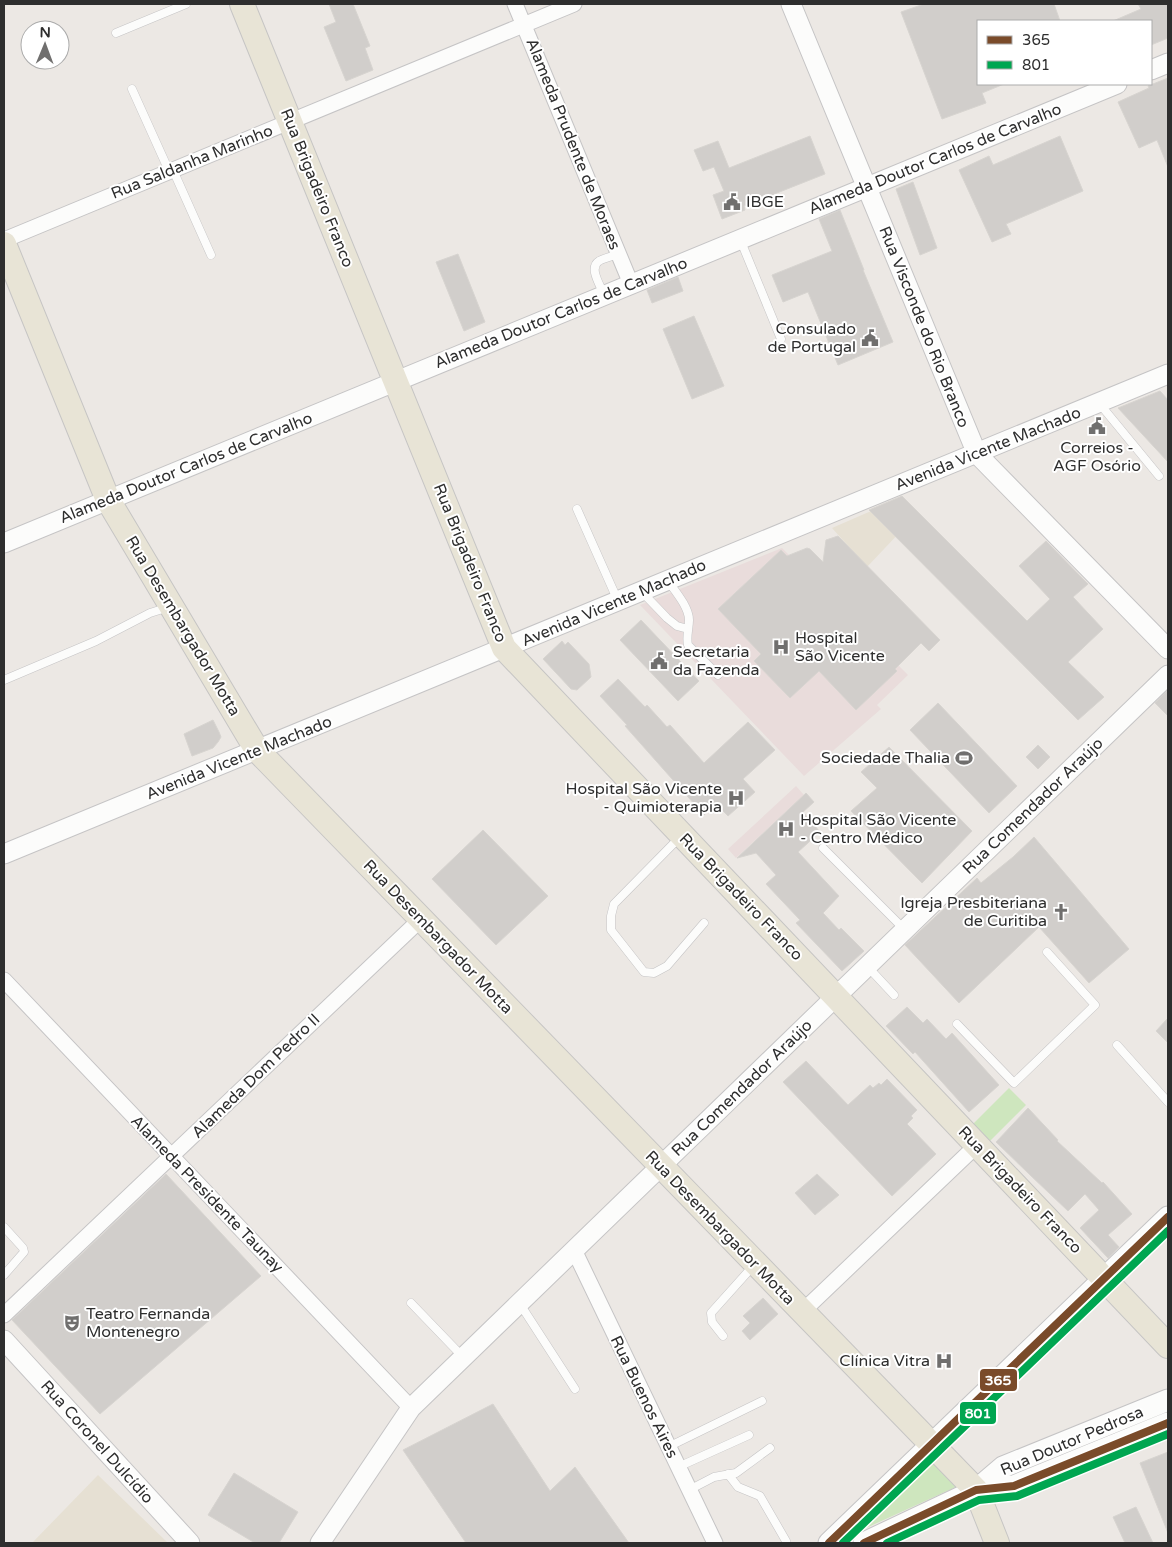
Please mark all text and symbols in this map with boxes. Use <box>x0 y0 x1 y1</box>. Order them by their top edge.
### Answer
north arrow <box>20 20 70 70</box>
legend <box>977 20 1152 85</box>
text: N <box>39 24 51 41</box>
text: 365 <box>1022 31 1050 49</box>
street label: Alameda Prudente de Moraes <box>521 35 625 253</box>
text: 801 <box>1022 56 1050 74</box>
street label: Alameda Doutor Carlos de Carvalho <box>806 99 1064 219</box>
street label: Rua Brigadeiro Franco <box>276 106 358 270</box>
street label: Rua Saldanha Marinho <box>108 120 276 204</box>
public building icon: IBGE <box>722 192 742 212</box>
place label: IBGE <box>746 192 784 212</box>
street label: Rua Visconde do Rio Branco <box>874 223 974 431</box>
street label: Alameda Doutor Carlos de Carvalho <box>432 253 690 373</box>
place label: Consulado de Portugal <box>767 319 856 357</box>
public building icon: Consulado de Portugal <box>860 328 880 348</box>
street label: Avenida Vicente Machado <box>892 403 1084 495</box>
street label: Alameda Doutor Carlos de Carvalho <box>57 408 315 528</box>
public building icon: Correios - AGF Osório <box>1087 416 1107 436</box>
place label: Correios - AGF Osório <box>1053 438 1141 476</box>
street label: Rua Brigadeiro Franco <box>429 481 511 645</box>
street label: Rua Desembargador Motta <box>121 532 245 720</box>
street label: Avenida Vicente Machado <box>519 555 709 651</box>
place label: Hospital São Vicente <box>795 628 885 666</box>
hospital icon: Hospital São Vicente <box>771 637 791 657</box>
place label: Secretaria da Fazenda <box>673 642 760 680</box>
public building icon: Secretaria da Fazenda <box>649 651 669 671</box>
street label: Avenida Vicente Machado <box>143 712 335 804</box>
street label: Rua Comendador Araújo <box>958 734 1108 878</box>
place label: Sociedade Thalia <box>821 748 950 768</box>
sports icon: Sociedade Thalia <box>954 748 974 768</box>
place label: Hospital São Vicente - Quimioterapia <box>566 779 722 817</box>
hospital icon: Hospital São Vicente - Quimioterapia <box>726 788 746 808</box>
place label: Hospital São Vicente - Centro Médico <box>800 810 956 848</box>
hospital icon: Hospital São Vicente - Centro Médico <box>776 819 796 839</box>
street label: Rua Brigadeiro Franco <box>675 829 807 965</box>
street label: Rua Desembargador Motta <box>359 856 517 1018</box>
place label: Igreja Presbiteriana de Curitiba <box>900 893 1047 931</box>
church icon: Igreja Presbiteriana de Curitiba <box>1051 902 1071 922</box>
street label: Alameda Dom Pedro II <box>188 1010 324 1142</box>
street label: Rua Comendador Araújo <box>667 1016 817 1160</box>
street label: Alameda Presidente Taunay <box>126 1111 288 1277</box>
street label: Rua Brigadeiro Franco <box>954 1122 1086 1258</box>
street label: Rua Desembargador Motta <box>641 1147 799 1309</box>
place label: Teatro Fernanda Montenegro <box>86 1304 210 1342</box>
theatre icon: Teatro Fernanda Montenegro <box>62 1313 82 1333</box>
street label: Rua Buenos Aires <box>606 1332 682 1462</box>
place label: Clínica Vitra <box>839 1351 930 1371</box>
hospital icon: Clínica Vitra <box>934 1351 954 1371</box>
line badge: 365 <box>979 1368 1018 1392</box>
text: 365 <box>985 1372 1011 1389</box>
street label: Rua Coronel Dulcídio <box>36 1376 158 1508</box>
line badge: 801 <box>959 1401 997 1425</box>
street label: Rua Doutor Pedrosa <box>997 1402 1147 1480</box>
text: 801 <box>965 1405 991 1422</box>

